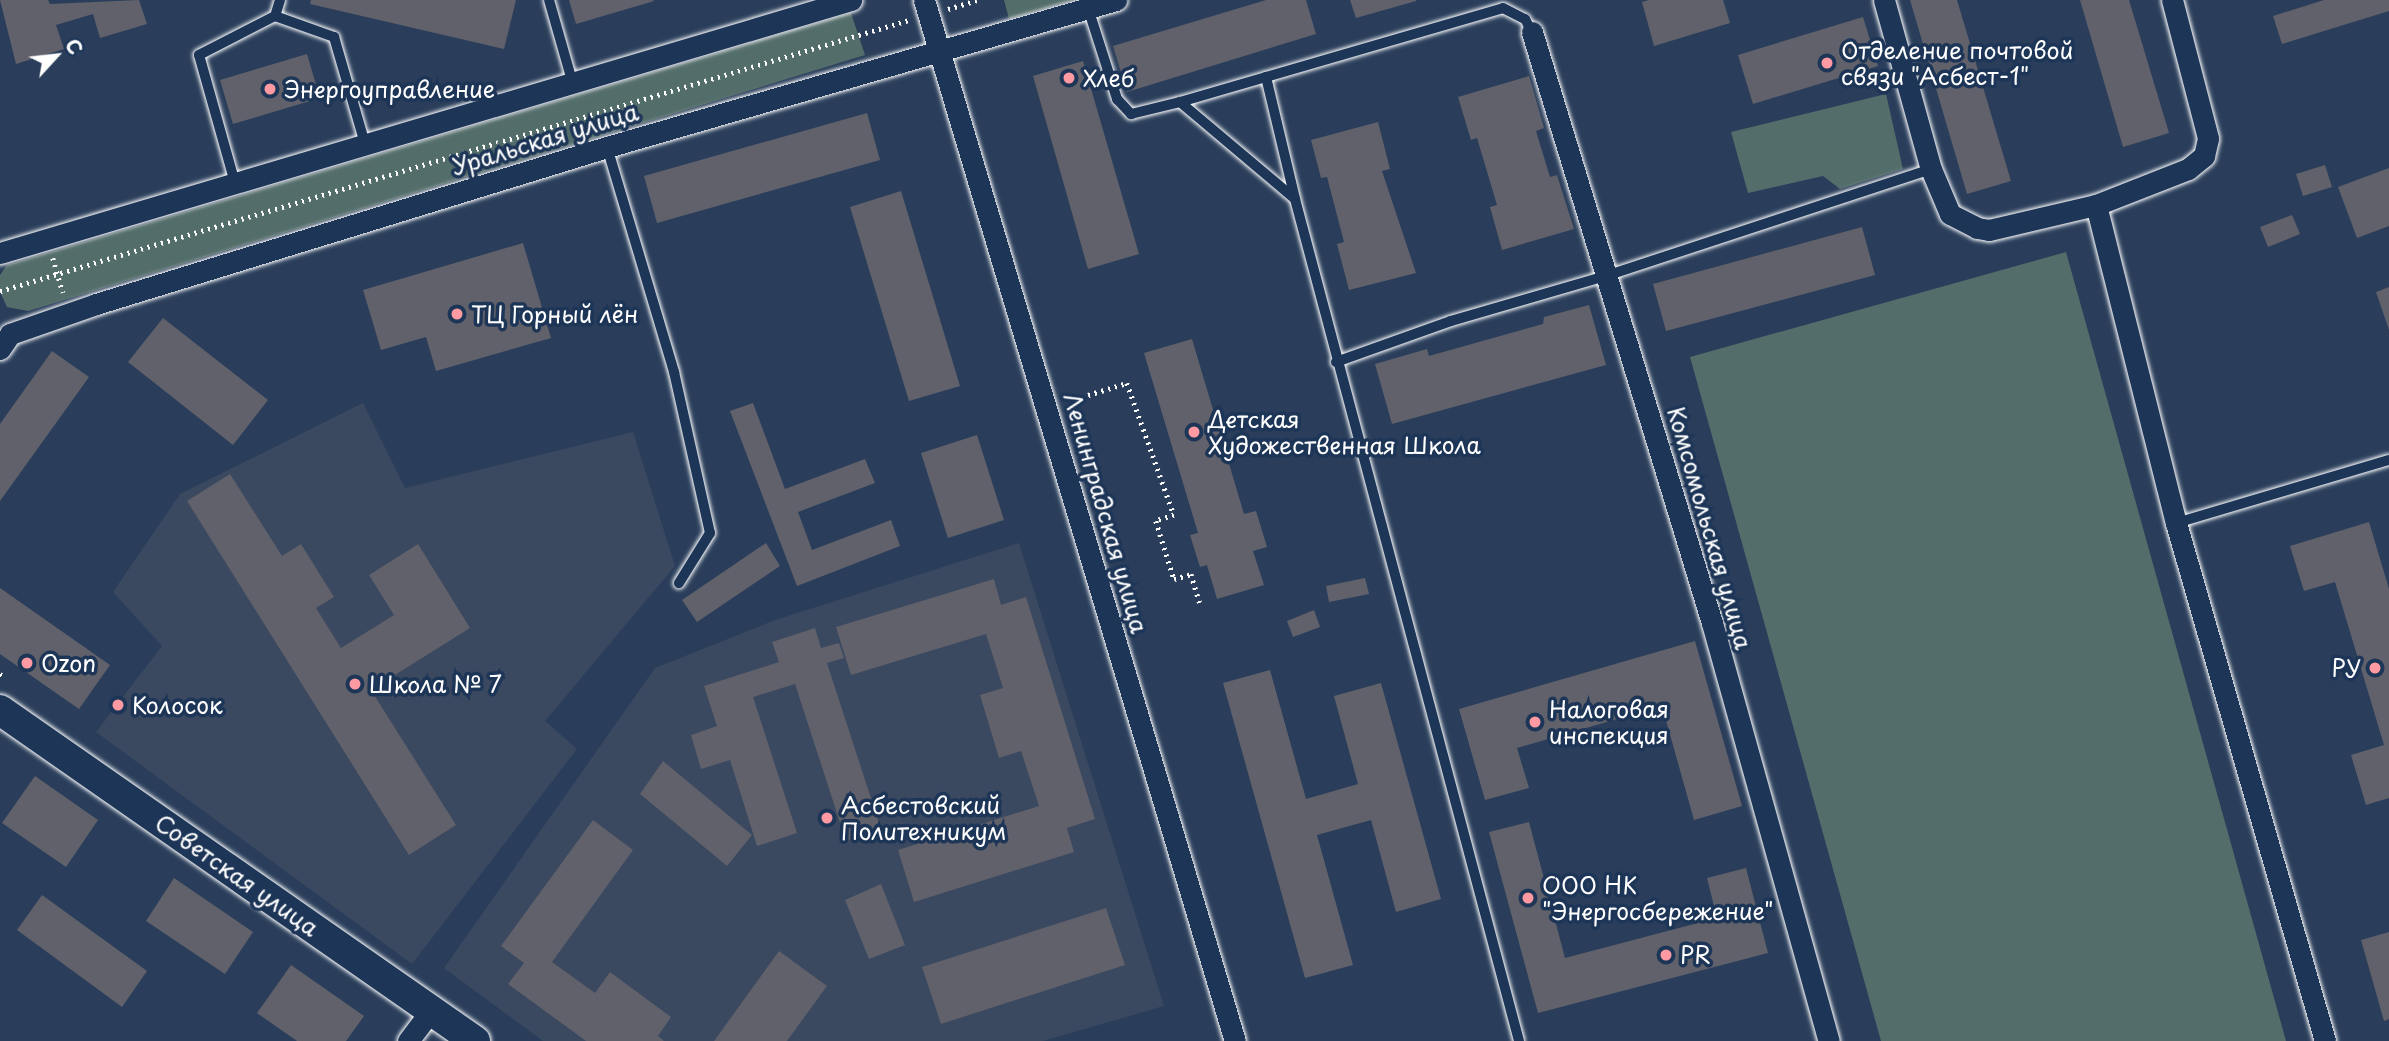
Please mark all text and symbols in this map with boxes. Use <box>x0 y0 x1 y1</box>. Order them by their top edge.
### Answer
north arrow <box>21 21 91 91</box>
text: С <box>59 34 90 59</box>
place label: Отделение почтовой связи "Асбест-1" <box>1841 36 2073 90</box>
marker: Отделение почтовой связи "Асбест-1" <box>1819 55 1835 71</box>
place label: Хлеб <box>1083 64 1134 92</box>
marker: Хлеб <box>1061 70 1077 86</box>
place label: Энергоуправление <box>284 75 495 103</box>
marker: Энергоуправление <box>262 81 278 97</box>
street label: Уральская улица <box>447 97 643 181</box>
place label: ТЦ Горный лён <box>471 300 640 328</box>
marker: ТЦ Горный лён <box>449 306 465 322</box>
street label: Ленинградская улица <box>1058 389 1154 637</box>
street label: Комсомольская улица <box>1662 403 1758 653</box>
place label: Детская Художественная Школа <box>1208 405 1481 459</box>
marker: Детская Художественная Школа <box>1186 424 1202 440</box>
place label: Ozon <box>41 649 96 677</box>
place label: РУ <box>2332 654 2361 682</box>
marker: Ozon <box>19 655 35 671</box>
marker: РУ <box>2367 660 2383 676</box>
place label: Школа № 7 <box>369 670 503 698</box>
marker: Школа № 7 <box>347 676 363 692</box>
place label: Колосок <box>132 691 223 719</box>
place label: Налоговая инспекция <box>1549 695 1669 749</box>
marker: Колосок <box>110 697 126 713</box>
marker: Налоговая инспекция <box>1527 714 1543 730</box>
place label: Асбестовский Политехникум <box>841 791 1006 845</box>
street label: Советская улица <box>150 808 324 942</box>
marker: Асбестовский Политехникум <box>819 810 835 826</box>
place label: ООО НК "Энергосбережение" <box>1542 871 1773 925</box>
marker: ООО НК "Энергосбережение" <box>1520 890 1536 906</box>
place label: PR <box>1680 941 1711 969</box>
marker: PR <box>1658 947 1674 963</box>

